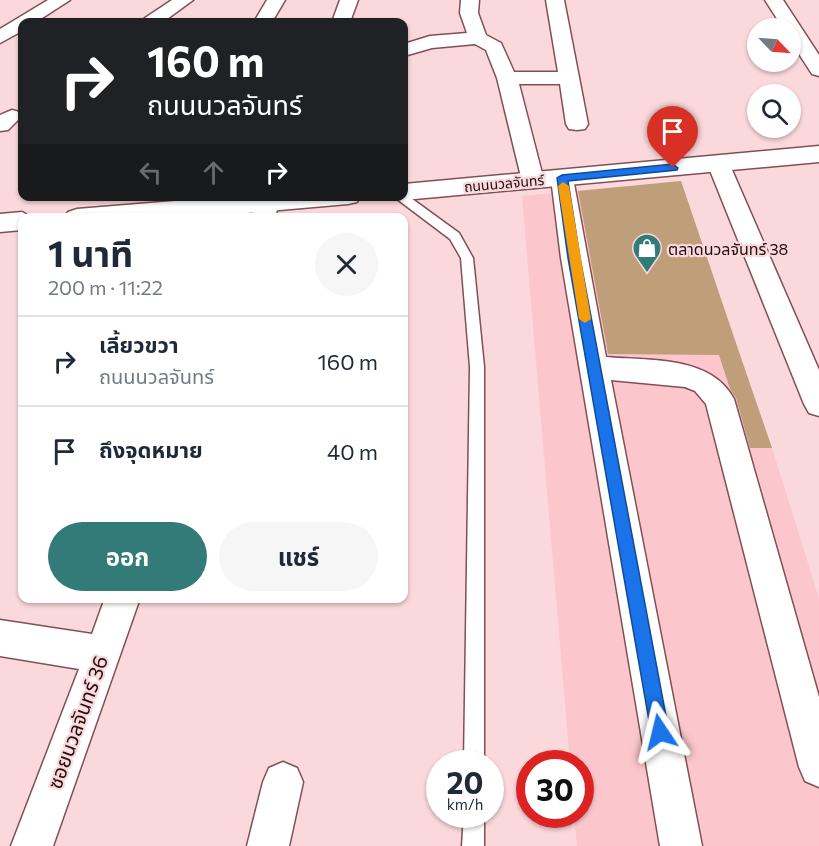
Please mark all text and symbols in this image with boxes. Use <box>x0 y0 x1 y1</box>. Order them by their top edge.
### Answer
north arrow <box>747 18 801 72</box>
map controls <box>747 18 801 138</box>
text: 160 m <box>147 34 265 86</box>
icon: right <box>48 42 126 120</box>
button: search <box>747 84 801 138</box>
text: ถนนนวลจันทร์ <box>147 88 302 121</box>
pin <box>647 106 698 168</box>
icon: arrive <box>656 115 689 148</box>
icon: left <box>134 156 167 189</box>
icon: ahead <box>197 156 230 189</box>
icon: right <box>260 156 293 189</box>
street label: ถนนนวลจันทร์ <box>463 171 545 195</box>
text: 1 นาที <box>48 230 133 274</box>
shop icon: ตลาดนวลจันทร์ 38 <box>631 232 663 274</box>
button: close <box>315 233 378 296</box>
place label: ตลาดนวลจันทร์ 38 <box>668 239 788 258</box>
text: 200 m · 11:22 <box>48 275 163 299</box>
text: เลี้ยวขวา <box>99 331 179 358</box>
icon: right <box>48 345 81 378</box>
text: 160 m <box>317 348 378 375</box>
text: ถนนนวลจันทร์ <box>99 364 214 388</box>
icon: arrive <box>48 435 81 468</box>
text: ถึงจุดหมาย <box>99 436 203 463</box>
text: 40 m <box>327 438 378 465</box>
button: ออก <box>48 522 207 591</box>
button: แชร์ <box>219 522 378 591</box>
street label: ซอยนวลจันทร์ 36 <box>42 652 112 792</box>
position arrow <box>628 700 692 764</box>
speed limit sign: 30 <box>516 750 594 828</box>
text: 20 <box>447 763 483 800</box>
text: km/h <box>447 795 483 813</box>

